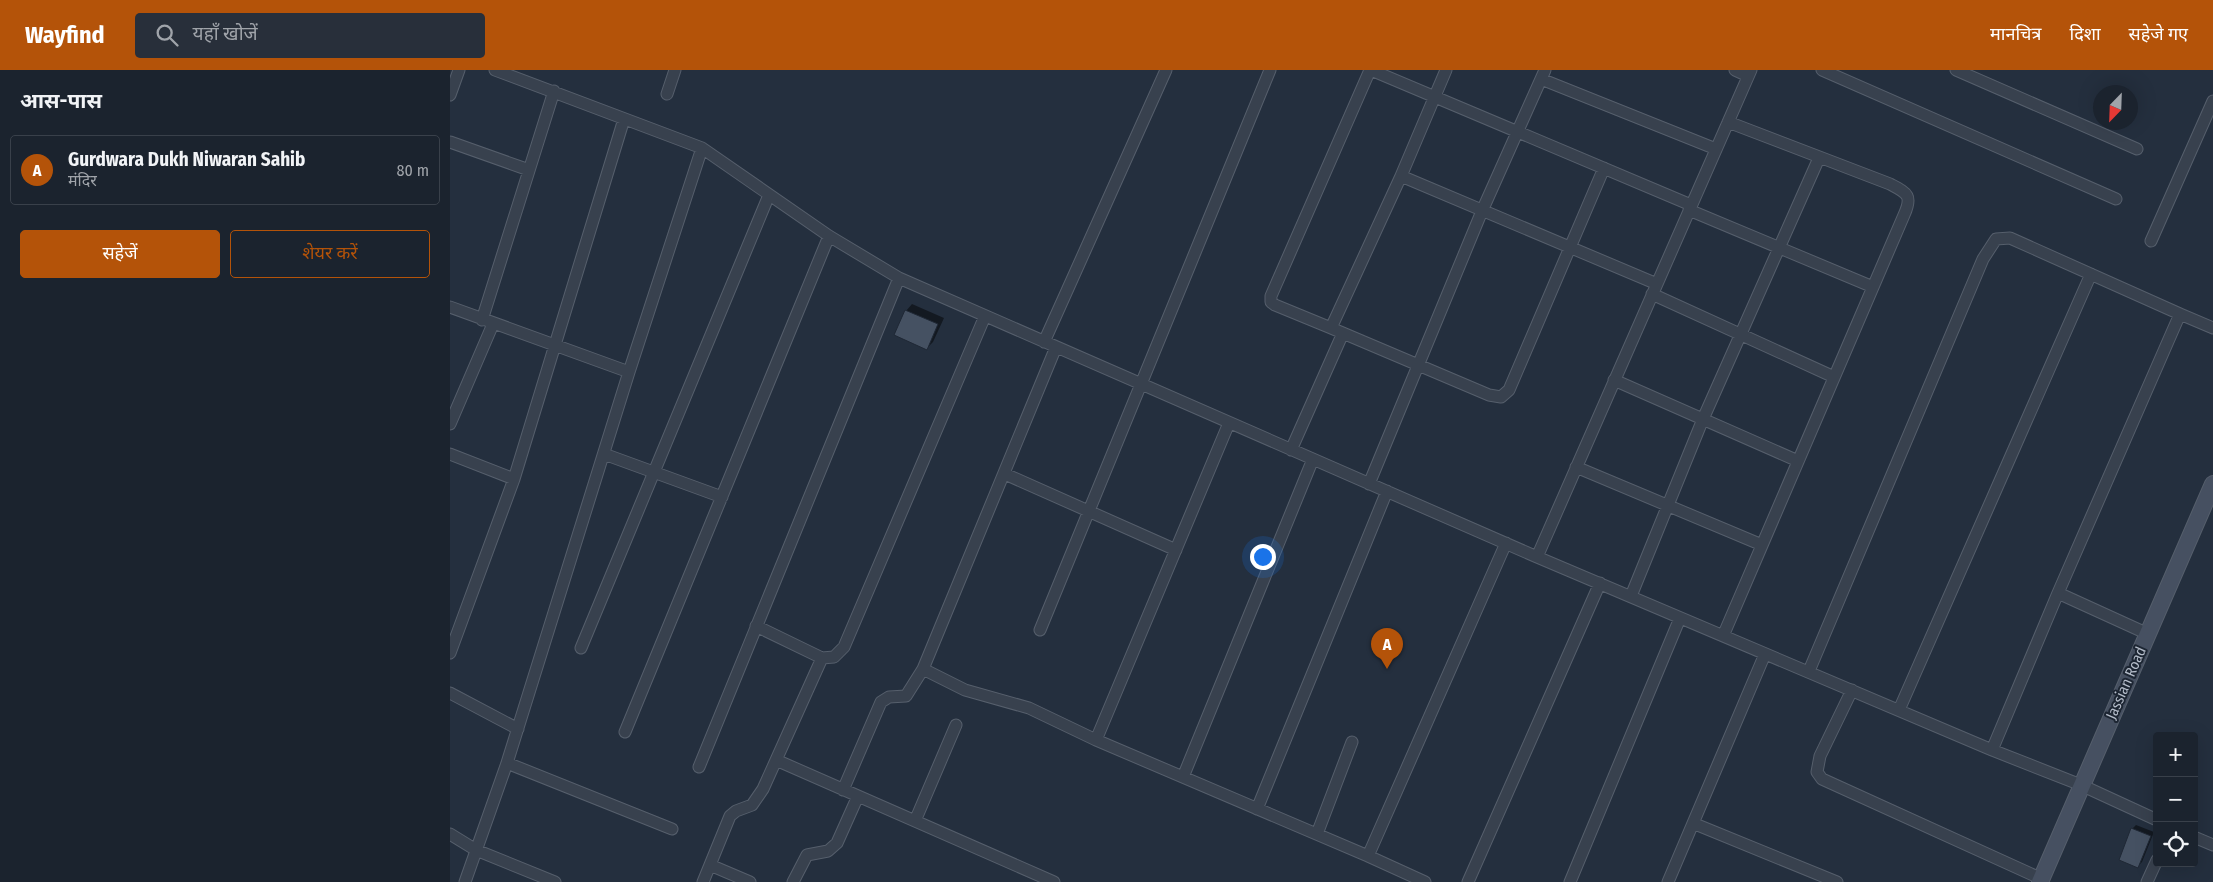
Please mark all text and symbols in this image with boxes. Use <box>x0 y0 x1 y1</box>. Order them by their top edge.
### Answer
search box <box>135 13 485 58</box>
text: Wayfind <box>25 21 105 49</box>
icon: search <box>153 21 181 49</box>
text: यहाँ खोजें <box>193 22 258 45</box>
text: मानचित्र <box>1990 23 2041 45</box>
text: दिशा <box>2069 23 2101 45</box>
text: सहेजे गए <box>2129 23 2188 45</box>
north arrow <box>2093 85 2138 130</box>
text: आस-पास <box>20 88 102 114</box>
text: Gurdwara Dukh Niwaran Sahib <box>68 148 305 171</box>
text: A <box>33 161 41 180</box>
text: 80 m <box>397 161 429 180</box>
text: मंदिर <box>68 171 97 190</box>
button: सहेजें <box>20 230 220 278</box>
button: शेयर करें <box>230 230 430 278</box>
your location <box>1250 544 1276 570</box>
pin: A <box>1371 628 1403 669</box>
street label: Jassian Road <box>2102 644 2150 722</box>
map controls <box>2153 732 2198 867</box>
button: + <box>2153 732 2198 777</box>
button: − <box>2153 777 2198 822</box>
button: locate <box>2153 822 2198 867</box>

